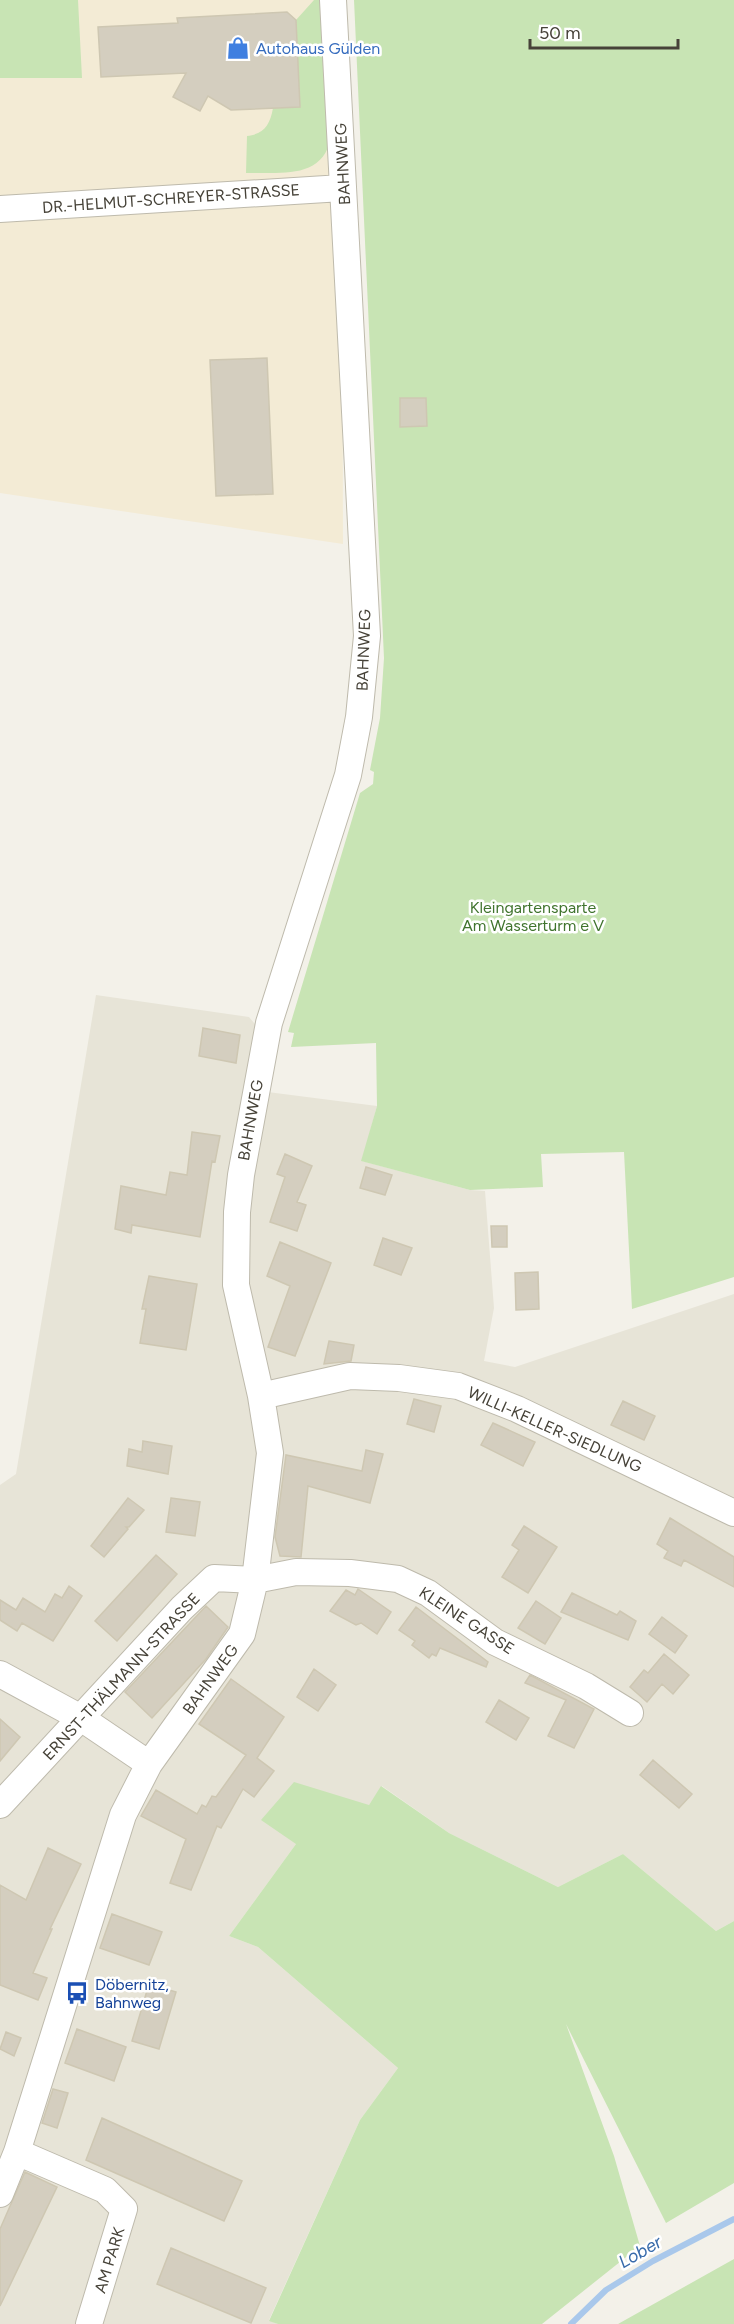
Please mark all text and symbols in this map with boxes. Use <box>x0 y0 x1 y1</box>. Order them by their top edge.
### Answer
scale bar <box>530 12 678 50</box>
text: 50 m <box>539 22 581 44</box>
shop icon: Autohaus Gülden <box>225 35 251 61</box>
place label: Autohaus Gülden <box>256 39 380 58</box>
street label: BAHNWEG <box>331 123 354 205</box>
street label: DR.-HELMUT-SCHREYER-STRASSE <box>41 180 301 217</box>
street label: BAHNWEG <box>353 609 374 691</box>
park label: Kleingartensparte Am Wasserturm e V <box>462 898 604 935</box>
street label: BAHNWEG <box>234 1078 267 1162</box>
street label: WILLI-KELLER-SIEDLUNG <box>465 1383 645 1476</box>
street label: KLEINE GASSE <box>416 1583 518 1658</box>
street label: ERNST-THÄLMANN-STRASSE <box>39 1589 204 1764</box>
street label: BAHNWEG <box>179 1641 242 1718</box>
place label: Döbernitz, Bahnweg <box>95 1975 169 2012</box>
bus stop icon: Döbernitz, Bahnweg <box>64 1980 90 2006</box>
street label: AM PARK <box>90 2225 129 2296</box>
water label: Lober <box>614 2230 666 2273</box>

